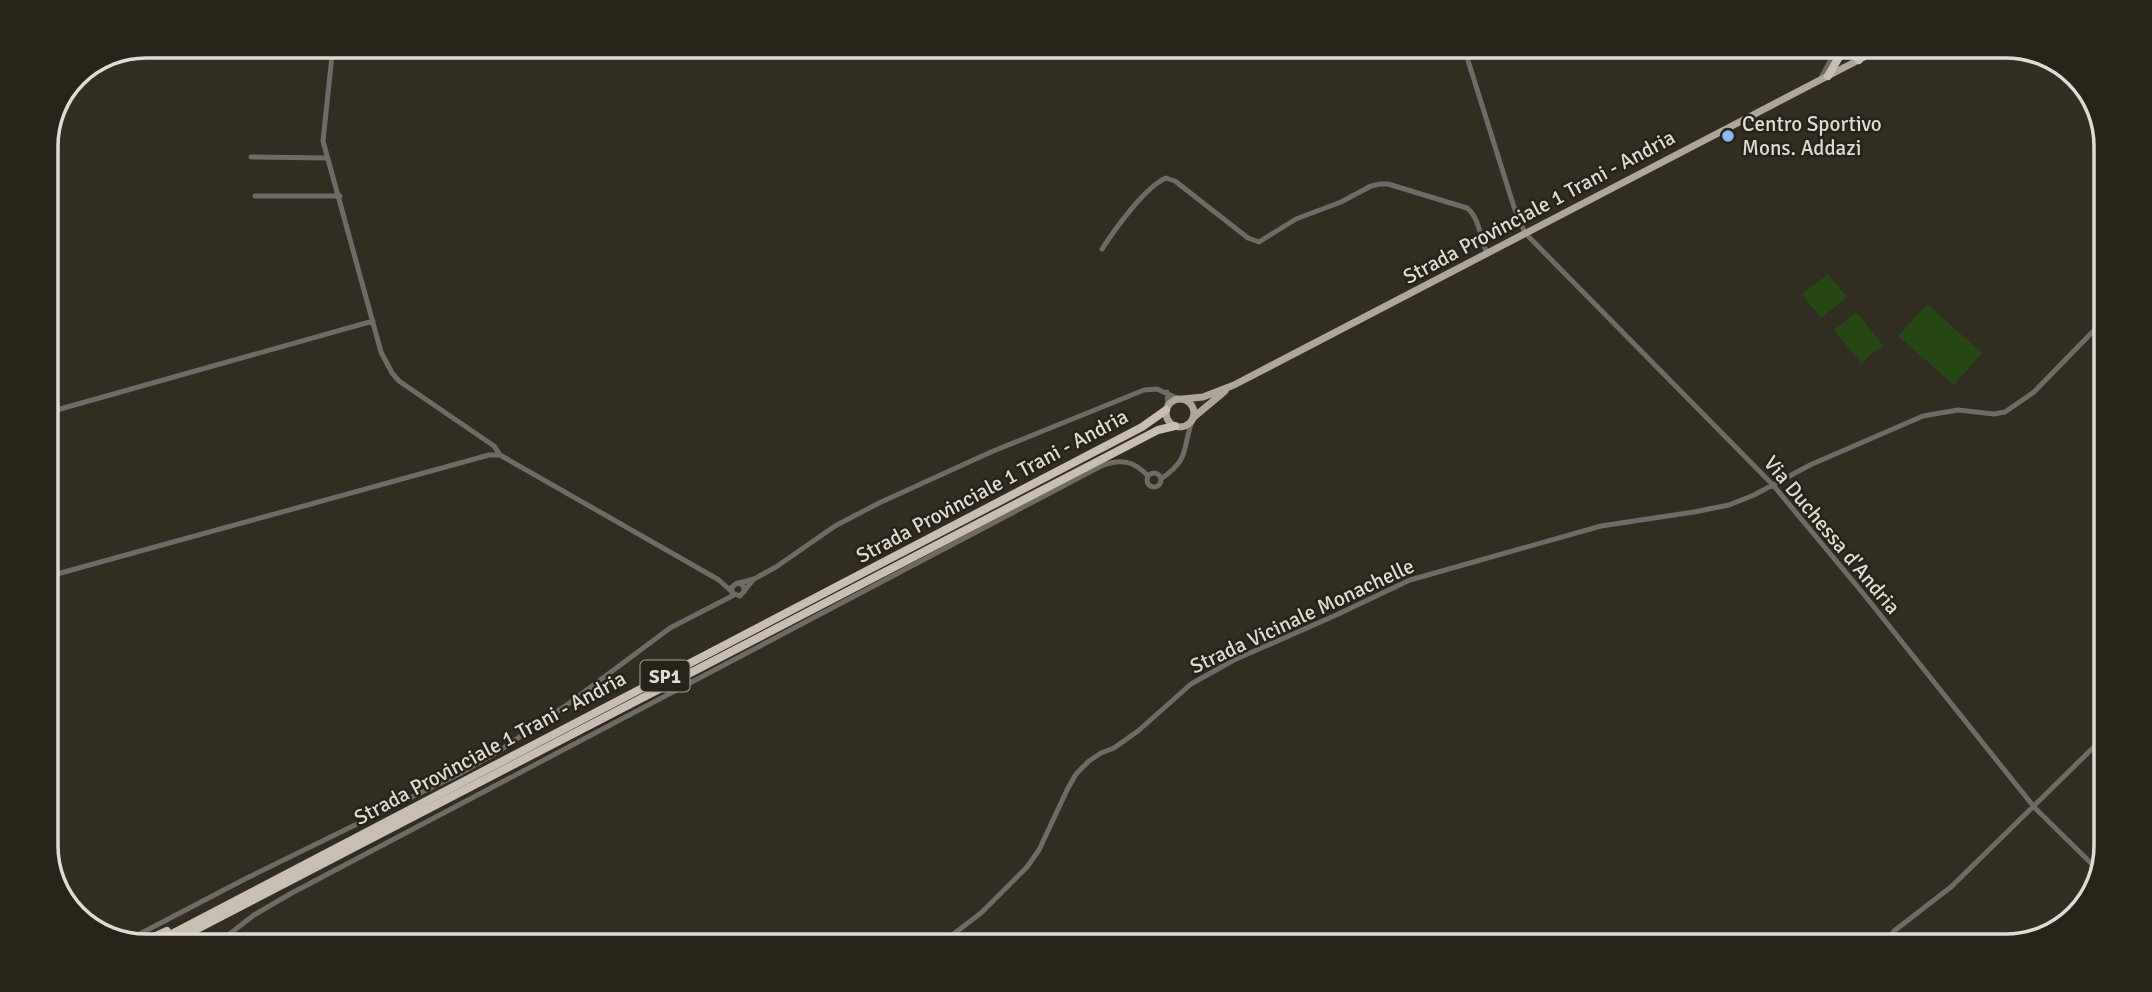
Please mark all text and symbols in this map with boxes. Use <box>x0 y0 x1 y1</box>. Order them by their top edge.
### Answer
place label: Centro Sportivo Mons. Addazi <box>1742 111 1882 161</box>
street label: Strada Provinciale 1 Trani - Andria <box>1399 124 1679 290</box>
marker: Centro Sportivo Mons. Addazi <box>1720 128 1736 144</box>
street label: Strada Provinciale 1 Trani - Andria <box>852 403 1132 569</box>
street label: Via Duchessa d'Andria <box>1758 450 1906 620</box>
street label: Strada Vicinale Monachelle <box>1186 553 1418 679</box>
road number: SP1 <box>640 660 690 692</box>
street label: Strada Provinciale 1 Trani - Andria <box>350 665 630 831</box>

